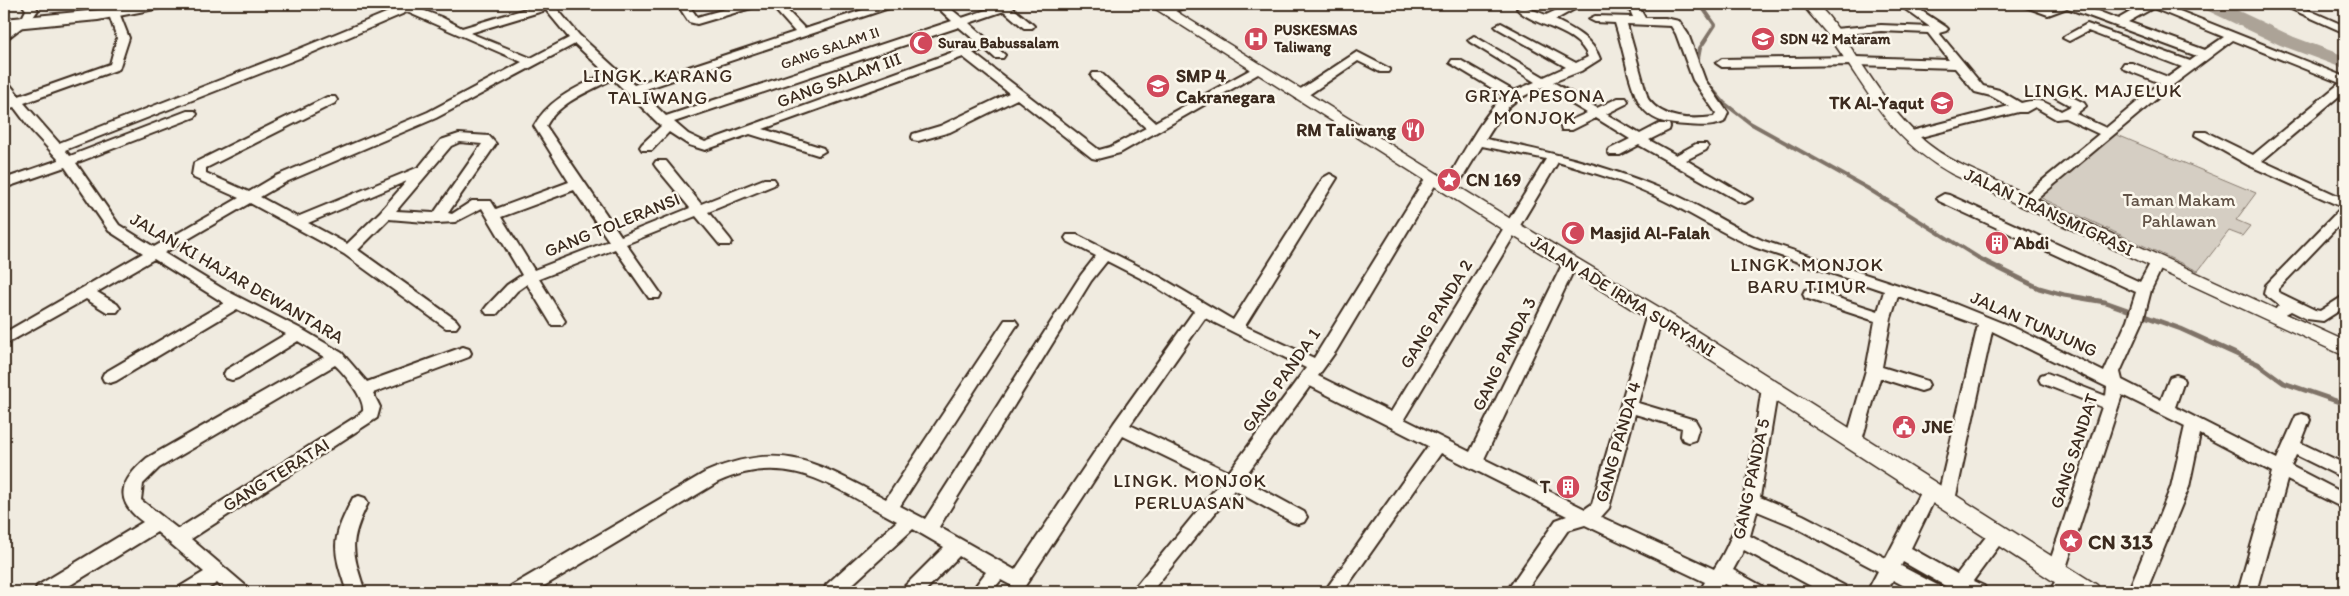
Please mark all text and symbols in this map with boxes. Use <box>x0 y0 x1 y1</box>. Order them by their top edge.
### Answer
place label: PUSKESMAS Taliwang <box>1273 21 1358 57</box>
street label: GANG SALAM II <box>778 23 882 73</box>
hospital icon: PUSKESMAS Taliwang <box>1243 26 1269 52</box>
school or university icon: SDN 42 Mataram <box>1750 26 1776 52</box>
mosque icon: Surau Babussalam <box>908 30 934 56</box>
place label: SDN 42 Mataram <box>1780 30 1891 48</box>
place label: Surau Babussalam <box>938 34 1059 52</box>
street label: GANG SALAM III <box>774 47 904 113</box>
district label: LINGK. KARANG TALIWANG <box>583 64 733 109</box>
place label: SMP 4 Cakranegara <box>1176 65 1275 108</box>
school or university icon: SMP 4 Cakranegara <box>1145 73 1171 99</box>
district label: LINGK. MAJELUK <box>2024 79 2182 102</box>
district label: GRIYA PESONA MONJOK <box>1465 84 1605 129</box>
school or university icon: TK Al-Yaqut <box>1929 90 1955 116</box>
place label: TK Al-Yaqut <box>1828 92 1924 114</box>
restaurant icon: RM Taliwang <box>1400 117 1426 143</box>
place label: RM Taliwang <box>1296 119 1397 141</box>
street label: JALAN TRANSMIGRASI <box>1961 163 2137 261</box>
place icon: CN 169 <box>1436 167 1462 193</box>
place label: CN 169 <box>1466 169 1521 191</box>
street label: GANG TOLERANSI <box>541 188 683 262</box>
park label: Taman Makam Pahlawan <box>2122 189 2236 232</box>
street label: JALAN KI HAJAR DEWANTARA <box>126 208 348 349</box>
mosque icon: Masjid Al-Falah <box>1560 220 1586 246</box>
place label: Masjid Al-Falah <box>1590 222 1710 244</box>
street label: JALAN ADE IRMA SURYANI <box>1527 230 1719 362</box>
building icon: Abdi <box>1984 230 2010 256</box>
place label: Abdi <box>2013 232 2049 254</box>
district label: LINGK. MONJOK BARU TIMUR <box>1730 253 1884 298</box>
street label: GANG PANDA 2 <box>1395 255 1477 373</box>
street label: JALAN TUNJUNG <box>1967 286 2101 362</box>
street label: GANG PANDA 3 <box>1467 293 1541 414</box>
street label: GANG PANDA 1 <box>1237 324 1325 436</box>
street label: GANG PANDA 4 <box>1590 379 1646 505</box>
street label: GANG SANDAT <box>2045 391 2103 511</box>
public building icon: JNE <box>1891 414 1917 440</box>
street label: GANG PANDA 5 <box>1727 416 1775 542</box>
place label: JNE <box>1921 416 1953 438</box>
street label: GANG TERATAI <box>219 433 333 517</box>
district label: LINGK. MONJOK PERLUASAN <box>1113 469 1267 514</box>
building icon: T <box>1555 474 1581 500</box>
place label: T <box>1539 476 1551 498</box>
place icon: CN 313 <box>2058 528 2084 554</box>
place label: CN 313 <box>2088 529 2153 554</box>

